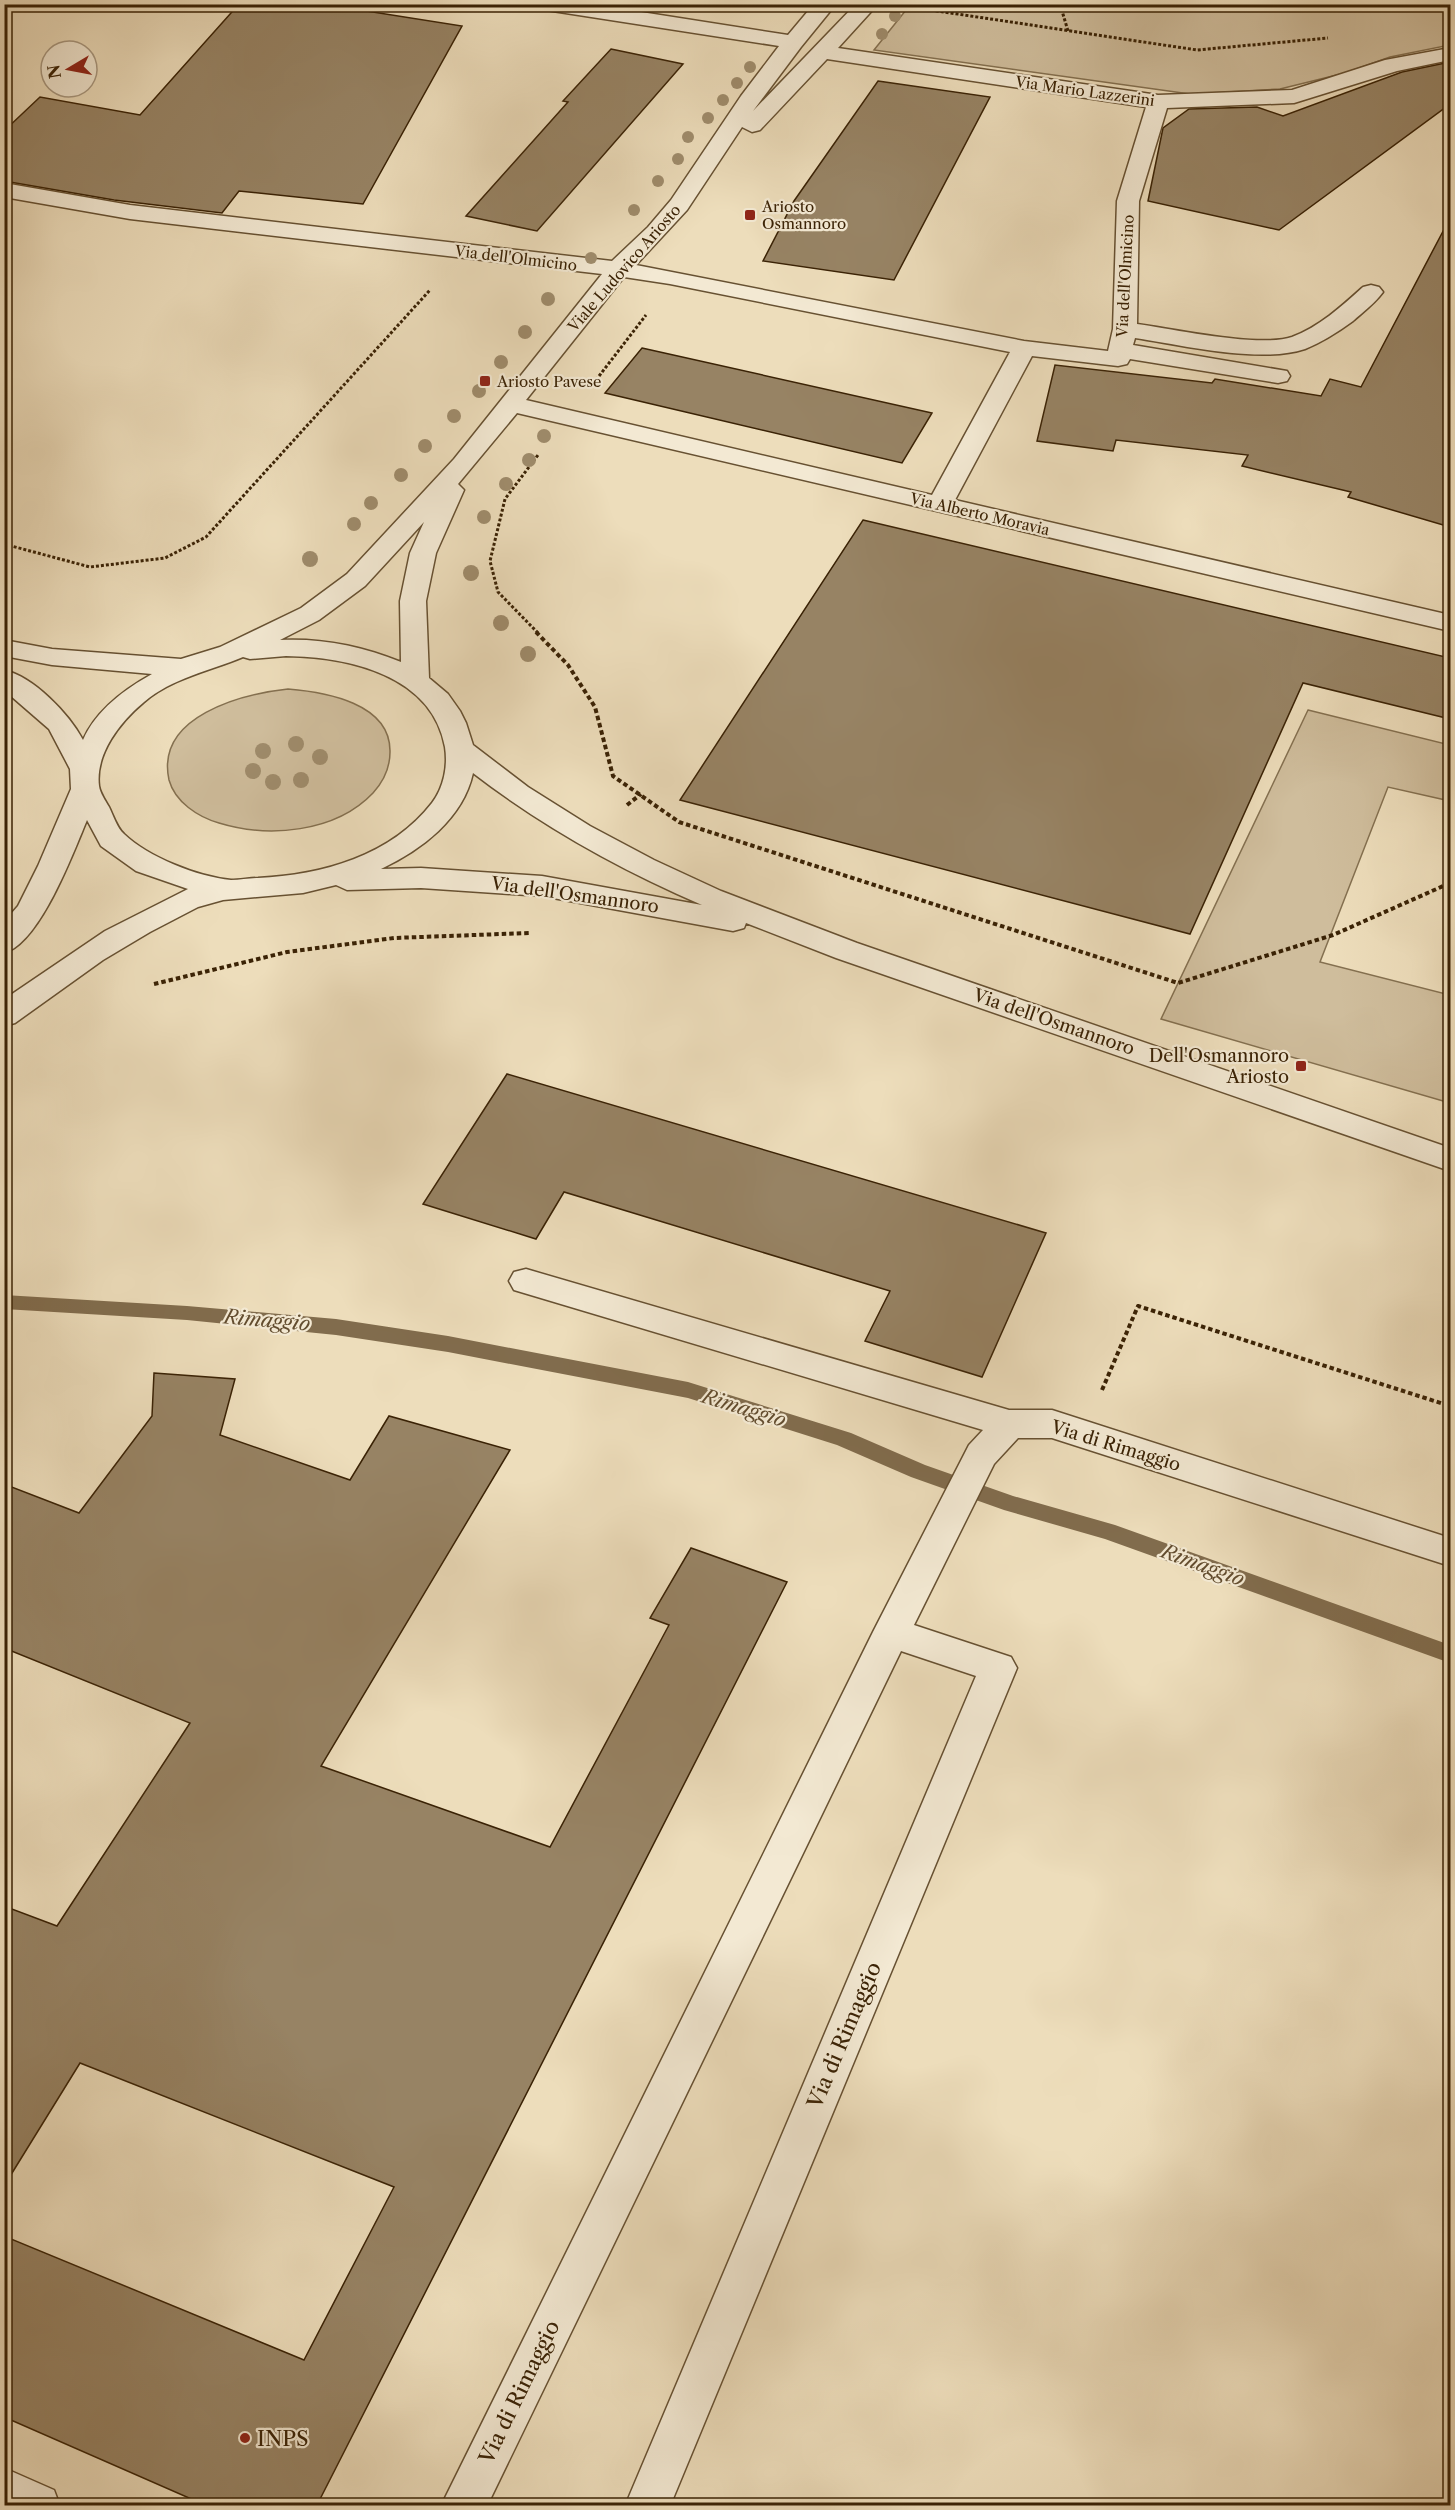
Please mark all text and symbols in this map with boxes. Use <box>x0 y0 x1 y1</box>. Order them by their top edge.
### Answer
north arrow <box>39 39 99 99</box>
text: N <box>43 63 65 80</box>
street label: Via Mario Lazzerini <box>1013 72 1156 110</box>
place label: Ariosto Osmannoro <box>761 197 846 233</box>
street label: Viale Ludovico Ariosto <box>563 200 684 336</box>
marker: Ariosto Osmannoro <box>743 208 757 222</box>
street label: Via dell'Olmicino <box>1112 214 1138 339</box>
street label: Via dell'Olmicino <box>453 241 578 275</box>
place label: Ariosto Pavese <box>496 372 601 391</box>
marker: Ariosto Pavese <box>478 374 492 388</box>
street label: Via Alberto Moravia <box>907 488 1052 539</box>
street label: Via dell'Osmannoro <box>489 872 660 918</box>
street label: Via dell'Osmannoro <box>969 984 1138 1060</box>
place label: Dell'Osmannoro Ariosto <box>1149 1045 1289 1088</box>
marker: Dell'Osmannoro Ariosto <box>1294 1059 1308 1073</box>
water label: Rimaggio <box>221 1304 311 1336</box>
water label: Rimaggio <box>697 1383 789 1432</box>
street label: Via di Rimaggio <box>1048 1416 1183 1476</box>
water label: Rimaggio <box>1156 1538 1248 1591</box>
street label: Via di Rimaggio <box>802 1958 886 2113</box>
street label: Via di Rimaggio <box>473 2316 565 2469</box>
place label: INPS <box>257 2426 309 2451</box>
marker: INPS <box>238 2431 252 2445</box>

